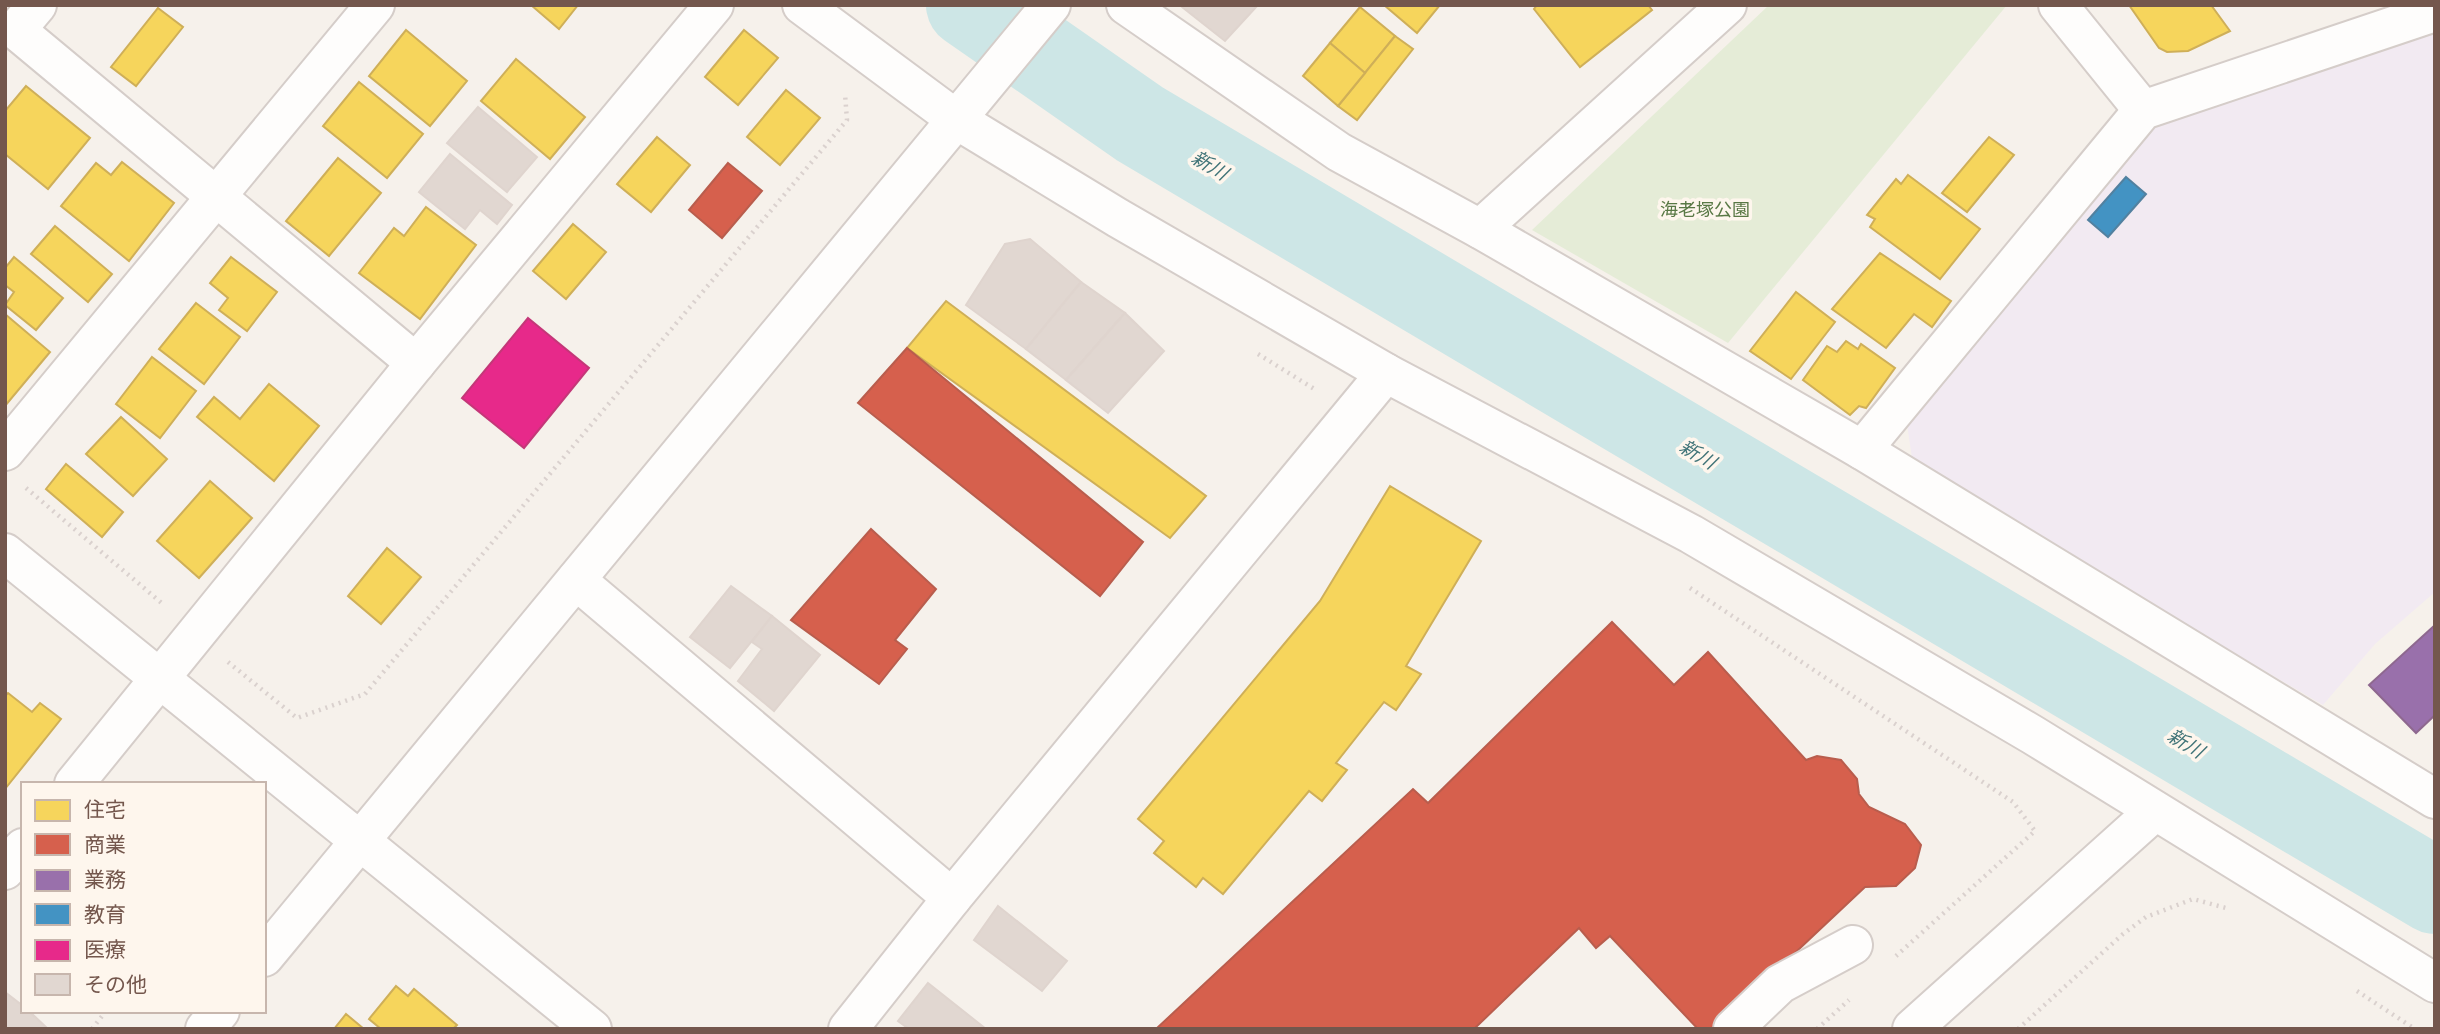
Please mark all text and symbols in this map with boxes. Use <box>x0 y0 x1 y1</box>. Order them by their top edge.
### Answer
water label: 新川 <box>1187 144 1235 187</box>
park label: 海老塚公園 <box>1660 197 1750 221</box>
water label: 新川 <box>1675 433 1723 476</box>
water label: 新川 <box>2163 722 2211 765</box>
legend <box>21 782 266 1013</box>
text: 住宅 <box>84 795 126 823</box>
text: 商業 <box>84 830 126 858</box>
text: 業務 <box>84 865 126 893</box>
text: 教育 <box>84 900 126 928</box>
text: 医療 <box>84 935 126 963</box>
text: その他 <box>84 970 147 998</box>

